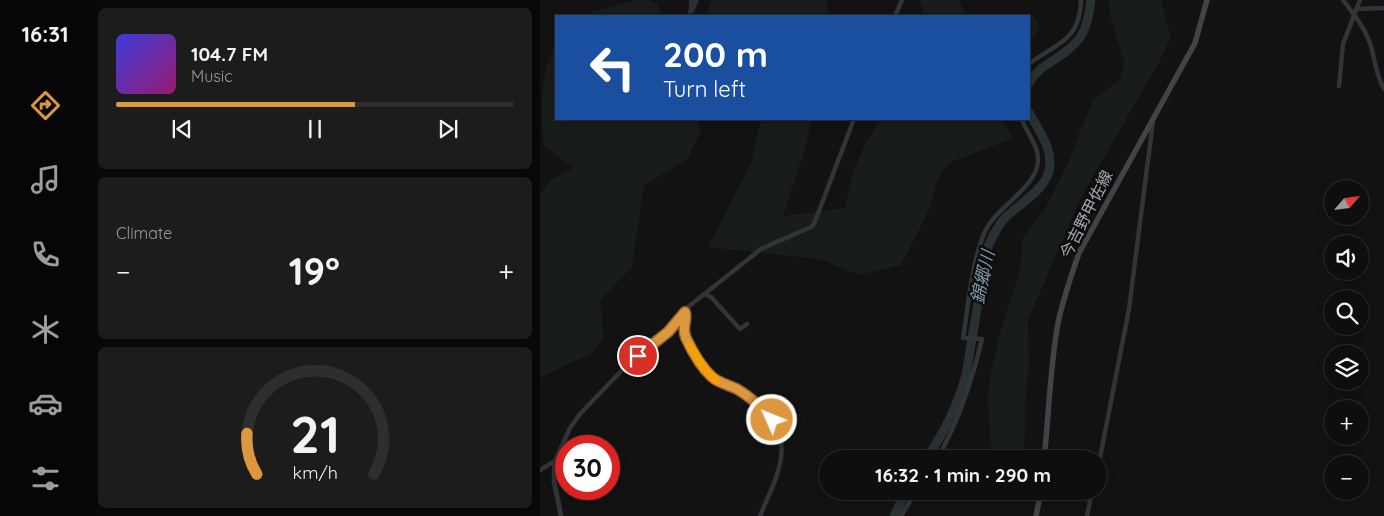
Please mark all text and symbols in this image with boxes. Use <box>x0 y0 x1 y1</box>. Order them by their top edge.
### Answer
text: 16:31 <box>21 20 69 48</box>
text: 200 m <box>663 32 768 76</box>
icon: left <box>580 35 645 100</box>
text: 104.7 FM <box>191 42 268 66</box>
text: Music <box>191 66 233 86</box>
text: Turn left <box>663 75 746 103</box>
icon: directions <box>28 88 63 123</box>
icon: previous <box>168 115 196 143</box>
icon: pause <box>301 115 329 143</box>
icon: next <box>434 115 462 143</box>
icon: music <box>28 162 63 197</box>
street label: 今吉野甲佐線 <box>1055 167 1117 261</box>
north arrow <box>1324 180 1369 225</box>
map controls <box>1324 180 1369 500</box>
text: Climate <box>116 223 172 243</box>
button: sound <box>1324 235 1369 280</box>
icon: phone <box>28 237 63 272</box>
water label: 錦郷川 <box>966 246 1000 306</box>
text: 19° <box>289 247 340 295</box>
text: − <box>116 254 131 289</box>
text: + <box>498 254 514 289</box>
button: search <box>1324 290 1369 335</box>
icon: climate <box>28 312 63 347</box>
pin <box>617 335 659 377</box>
icon: arrive <box>624 342 652 370</box>
button: layers <box>1324 345 1369 390</box>
icon: car <box>28 386 63 421</box>
position arrow <box>745 393 797 445</box>
button: + <box>1324 400 1369 445</box>
text: 21 <box>290 401 340 466</box>
speed limit sign: 30 <box>555 435 620 500</box>
button: − <box>1324 455 1369 500</box>
icon: filters <box>28 461 63 496</box>
text: km/h <box>292 461 338 483</box>
text: 16:32 · 1 min · 290 m <box>875 463 1051 487</box>

